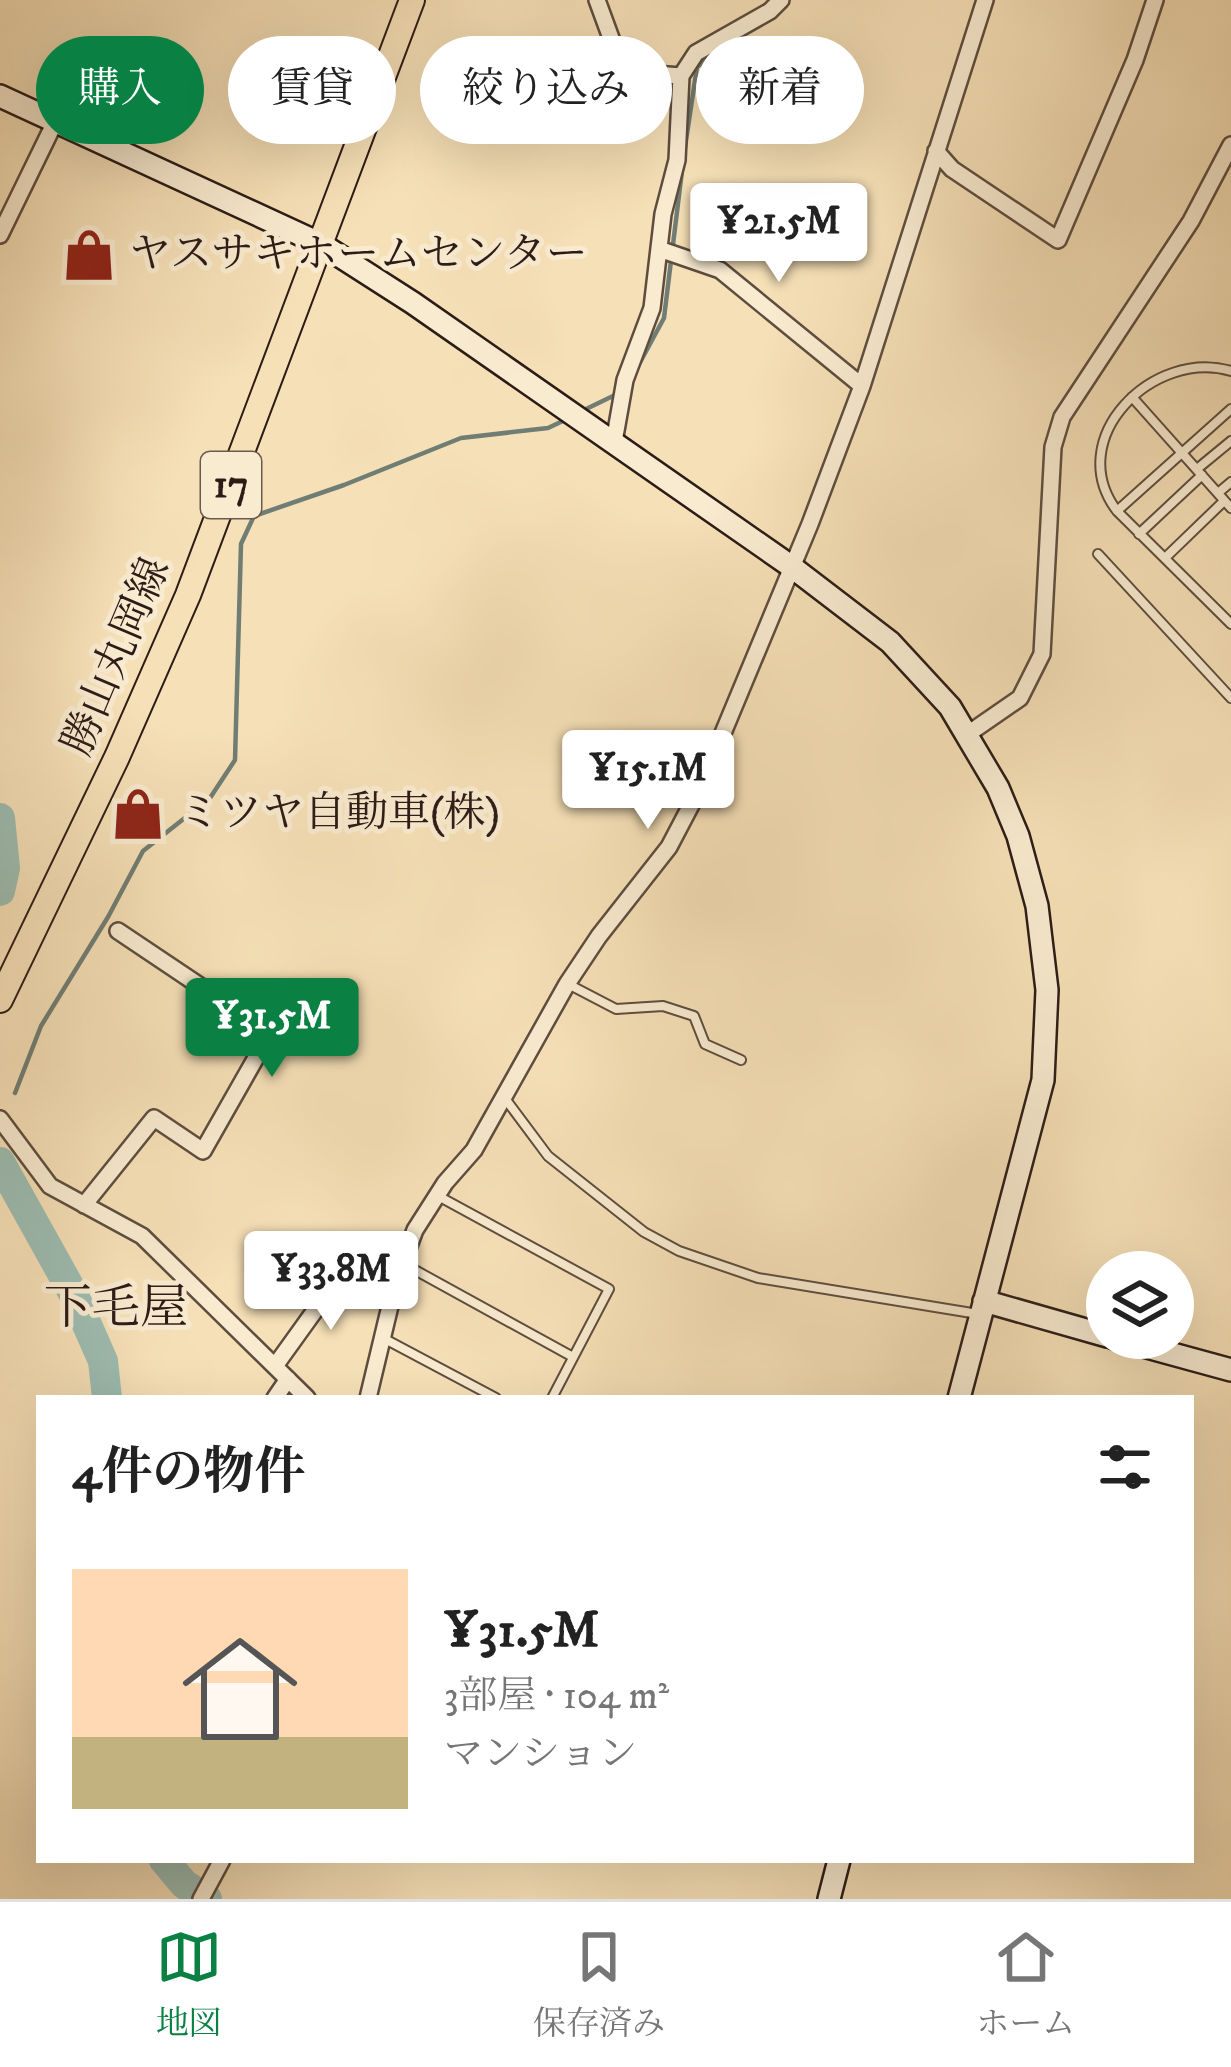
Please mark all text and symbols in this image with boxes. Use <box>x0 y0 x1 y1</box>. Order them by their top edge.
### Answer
chip: 購入 <box>36 36 204 144</box>
chip: 賃貸 <box>228 36 396 144</box>
chip: 絞り込み <box>420 36 672 144</box>
chip: 新着 <box>696 36 864 144</box>
pin: ¥21.5M <box>681 183 877 285</box>
text: ¥21.5M <box>717 197 841 246</box>
shop icon: ヤスサキホームセンター <box>60 226 118 284</box>
place label: ヤスサキホームセンター <box>129 229 588 281</box>
road number: 17 <box>201 452 261 518</box>
street label: 勝山丸岡線 <box>52 550 182 764</box>
pin: ¥15.1M <box>550 730 746 832</box>
text: ¥15.1M <box>589 744 707 793</box>
shop icon: ミツヤ自動車(株) <box>109 785 167 843</box>
place label: ミツヤ自動車(株) <box>178 788 500 840</box>
pin: ¥31.5M <box>174 978 370 1080</box>
text: ¥31.5M <box>213 992 331 1041</box>
pin: ¥33.8M <box>233 1231 429 1333</box>
text: ¥33.8M <box>271 1245 391 1294</box>
map controls <box>1086 1251 1194 1359</box>
button: layers <box>1086 1251 1194 1359</box>
district label: 下毛屋 <box>44 1279 188 1339</box>
icon: filters <box>1092 1434 1158 1500</box>
text: 4件の物件 <box>72 1441 305 1505</box>
text: ¥31.5M <box>444 1599 599 1663</box>
icon: home <box>168 1617 312 1761</box>
text: 3部屋 · 104 m² <box>444 1672 669 1721</box>
text: マンション <box>444 1730 637 1779</box>
tab: 地図 <box>156 1924 222 2045</box>
tab: 保存済み <box>533 1924 665 2045</box>
tab: ホーム <box>976 1924 1075 2045</box>

